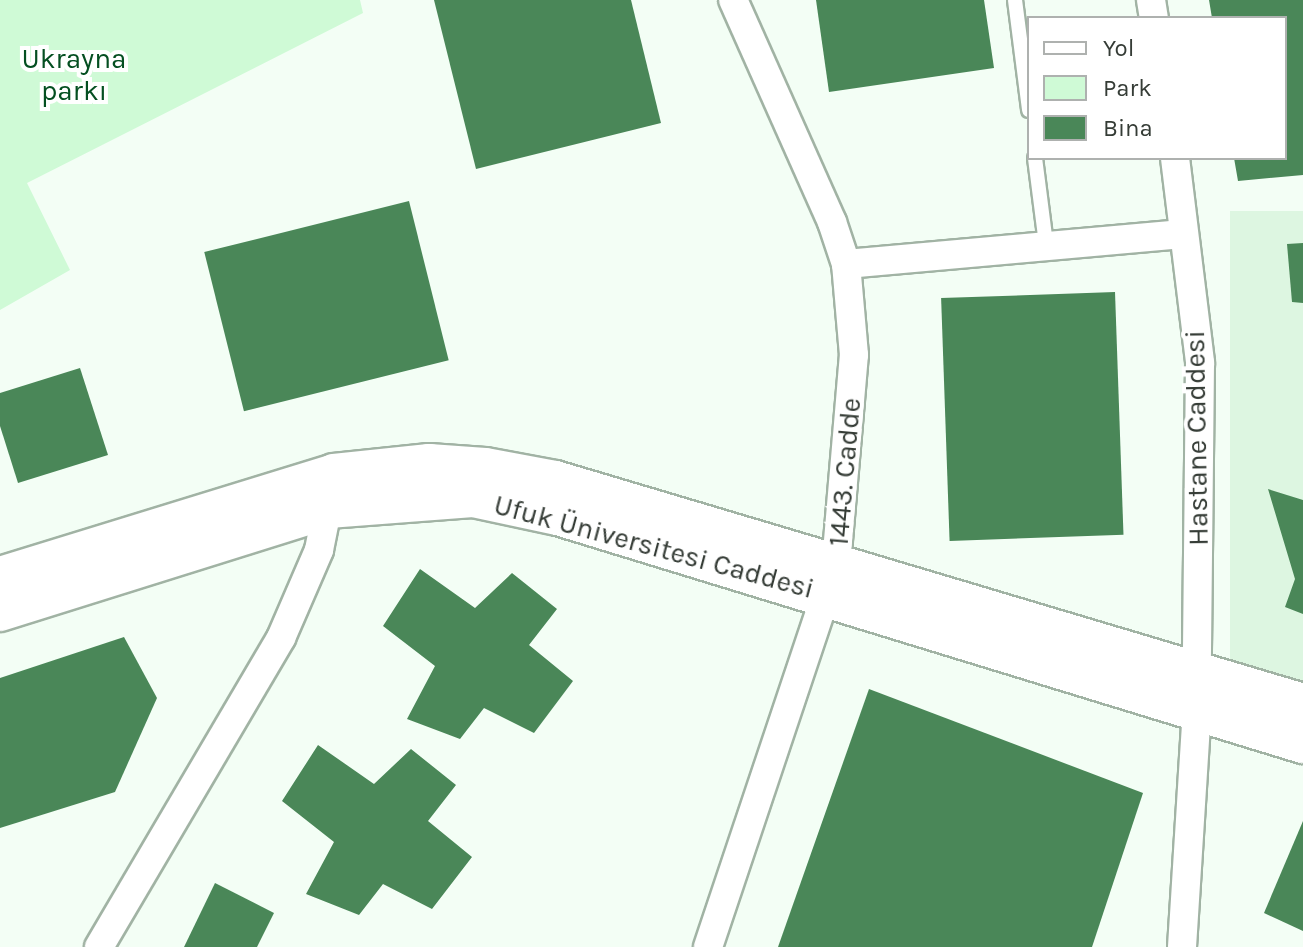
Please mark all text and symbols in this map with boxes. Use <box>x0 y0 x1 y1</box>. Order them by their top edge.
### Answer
legend <box>1027 16 1287 160</box>
text: Yol <box>1103 34 1134 62</box>
park label: Ukrayna parkı <box>22 42 126 108</box>
text: Park <box>1103 74 1152 102</box>
text: Bina <box>1103 114 1153 142</box>
street label: Hastane Caddesi <box>1178 330 1216 546</box>
street label: 1443. Cadde <box>822 396 868 548</box>
street label: Ufuk Üniversitesi Caddesi <box>490 488 818 606</box>

